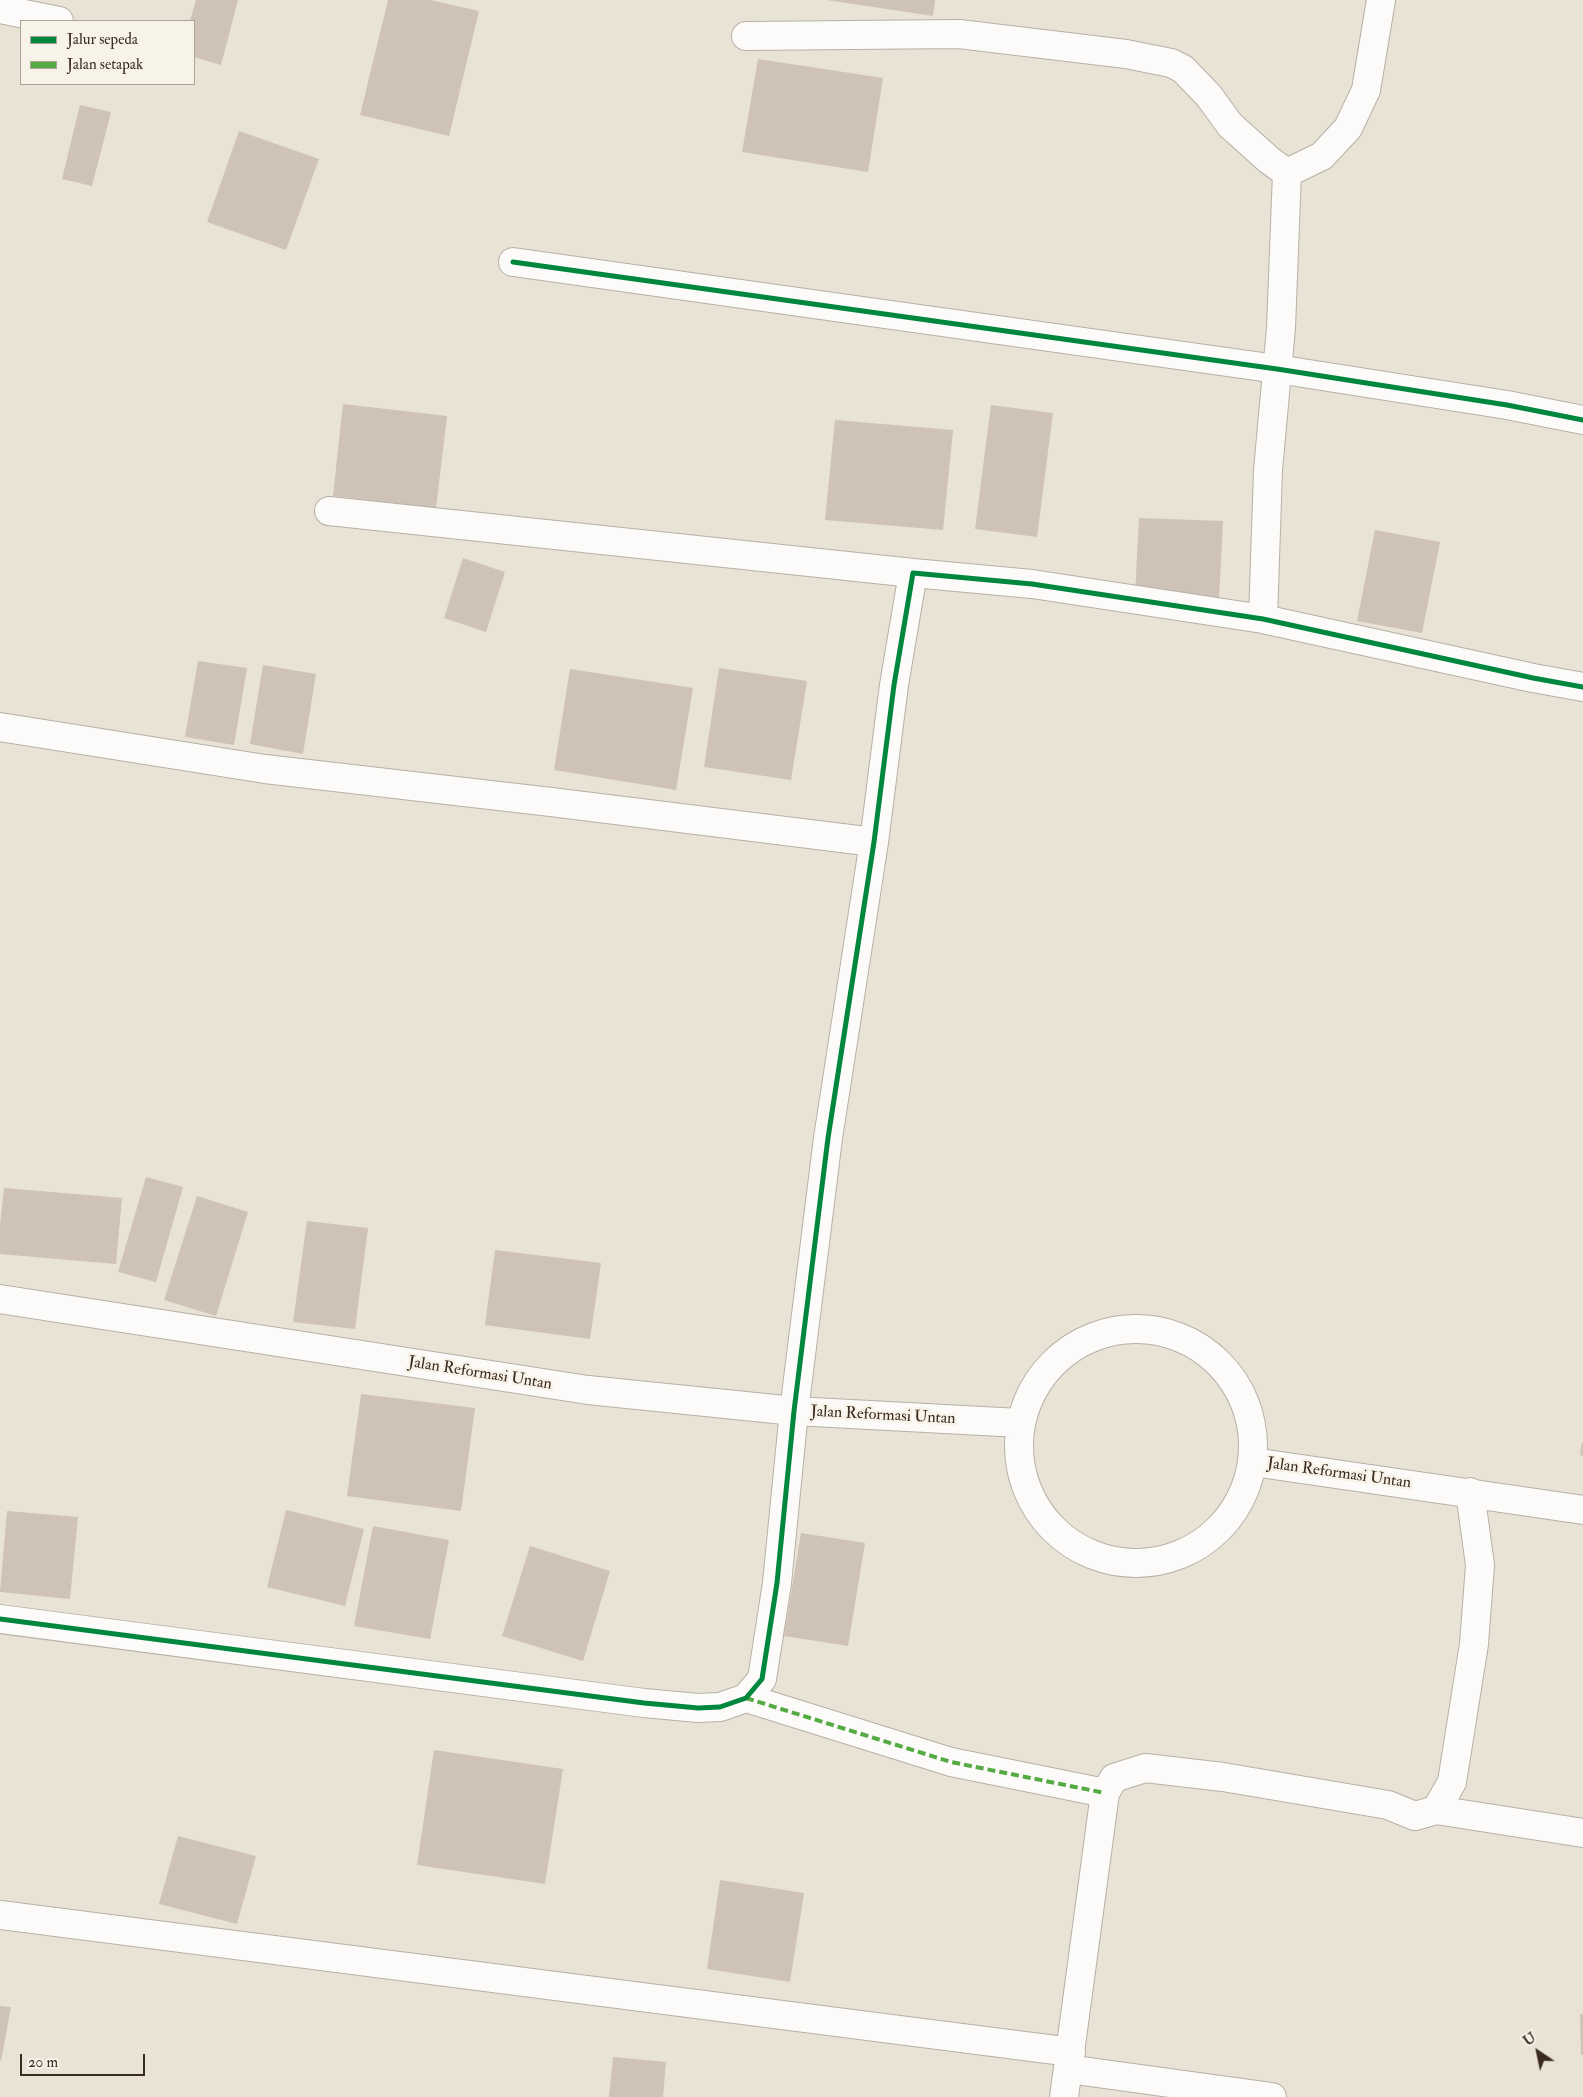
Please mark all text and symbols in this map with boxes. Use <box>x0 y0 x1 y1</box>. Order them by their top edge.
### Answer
legend <box>20 20 195 85</box>
text: Jalur sepeda <box>67 30 138 49</box>
text: Jalan setapak <box>67 55 143 74</box>
street label: Jalan Reformasi Untan <box>407 1353 553 1395</box>
street label: Jalan Reformasi Untan <box>810 1403 956 1429</box>
street label: Jalan Reformasi Untan <box>1266 1454 1412 1494</box>
north arrow <box>1513 2027 1563 2077</box>
text: U <box>1520 2029 1539 2049</box>
scale bar <box>22 2044 148 2076</box>
text: 20 m <box>28 2053 58 2072</box>

